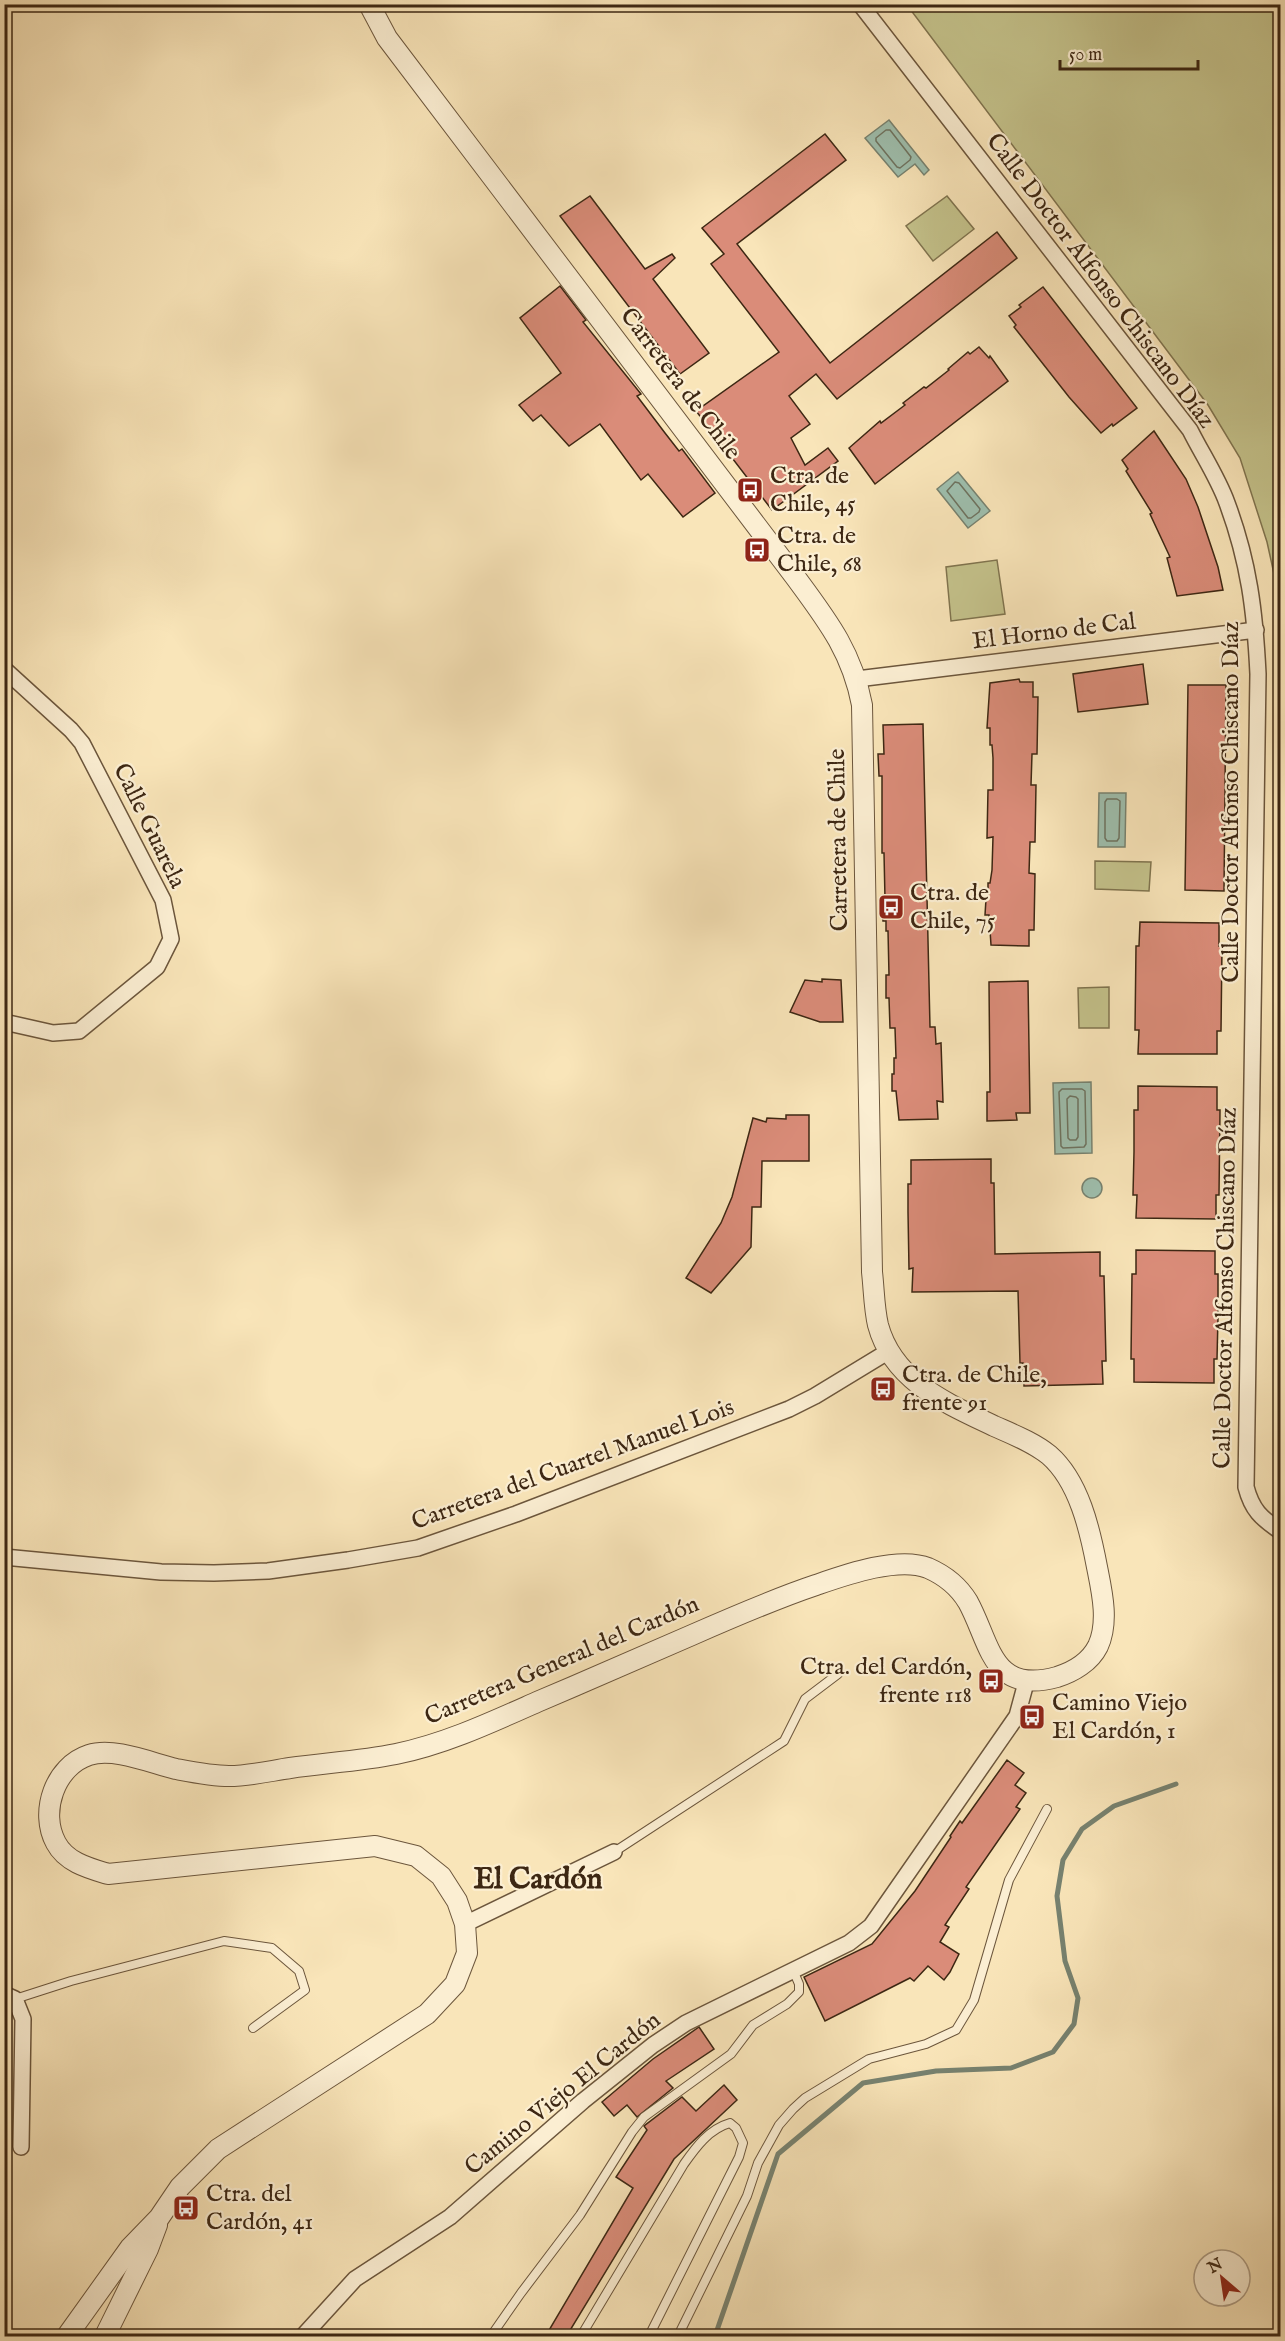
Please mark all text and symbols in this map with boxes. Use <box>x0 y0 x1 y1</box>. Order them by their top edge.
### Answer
scale bar <box>1060 33 1198 71</box>
text: 50 m <box>1069 44 1102 67</box>
street label: Calle Doctor Alfonso Chiscano Díaz <box>979 127 1221 435</box>
street label: Carretera de Chile <box>613 302 747 466</box>
place label: Ctra. de Chile, 45 <box>770 461 856 520</box>
bus stop icon: Ctra. de Chile, 45 <box>735 475 765 505</box>
place label: Ctra. de Chile, 68 <box>777 521 862 580</box>
bus stop icon: Ctra. de Chile, 68 <box>742 535 772 565</box>
street label: El Horno de Cal <box>970 607 1138 657</box>
street label: Calle Doctor Alfonso Chiscano Díaz <box>1216 621 1247 983</box>
street label: Carretera de Chile <box>822 748 856 932</box>
street label: Calle Guarela <box>105 758 193 894</box>
place label: Ctra. de Chile, 75 <box>910 878 996 937</box>
bus stop icon: Ctra. de Chile, 75 <box>876 892 906 922</box>
street label: Calle Doctor Alfonso Chiscano Díaz <box>1207 1107 1245 1469</box>
place label: Ctra. de Chile, frente 91 <box>902 1360 1047 1419</box>
bus stop icon: Ctra. de Chile, frente 91 <box>868 1374 898 1404</box>
street label: Carretera del Cuartel Manuel Lois <box>407 1392 739 1538</box>
street label: Carretera General del Cardón <box>420 1589 704 1733</box>
place label: Ctra. del Cardón, frente 118 <box>800 1652 972 1711</box>
bus stop icon: Ctra. del Cardón, frente 118 <box>976 1666 1006 1696</box>
place label: Camino Viejo El Cardón, 1 <box>1052 1688 1187 1747</box>
bus stop icon: Camino Viejo El Cardón, 1 <box>1017 1702 1047 1732</box>
district label: El Cardón <box>473 1861 603 1899</box>
street label: Camino Viejo El Cardón <box>459 2005 668 2183</box>
place label: Ctra. del Cardón, 41 <box>206 2179 313 2238</box>
bus stop icon: Ctra. del Cardón, 41 <box>171 2193 201 2223</box>
north arrow <box>1192 2248 1252 2308</box>
text: N <box>1204 2254 1227 2279</box>

